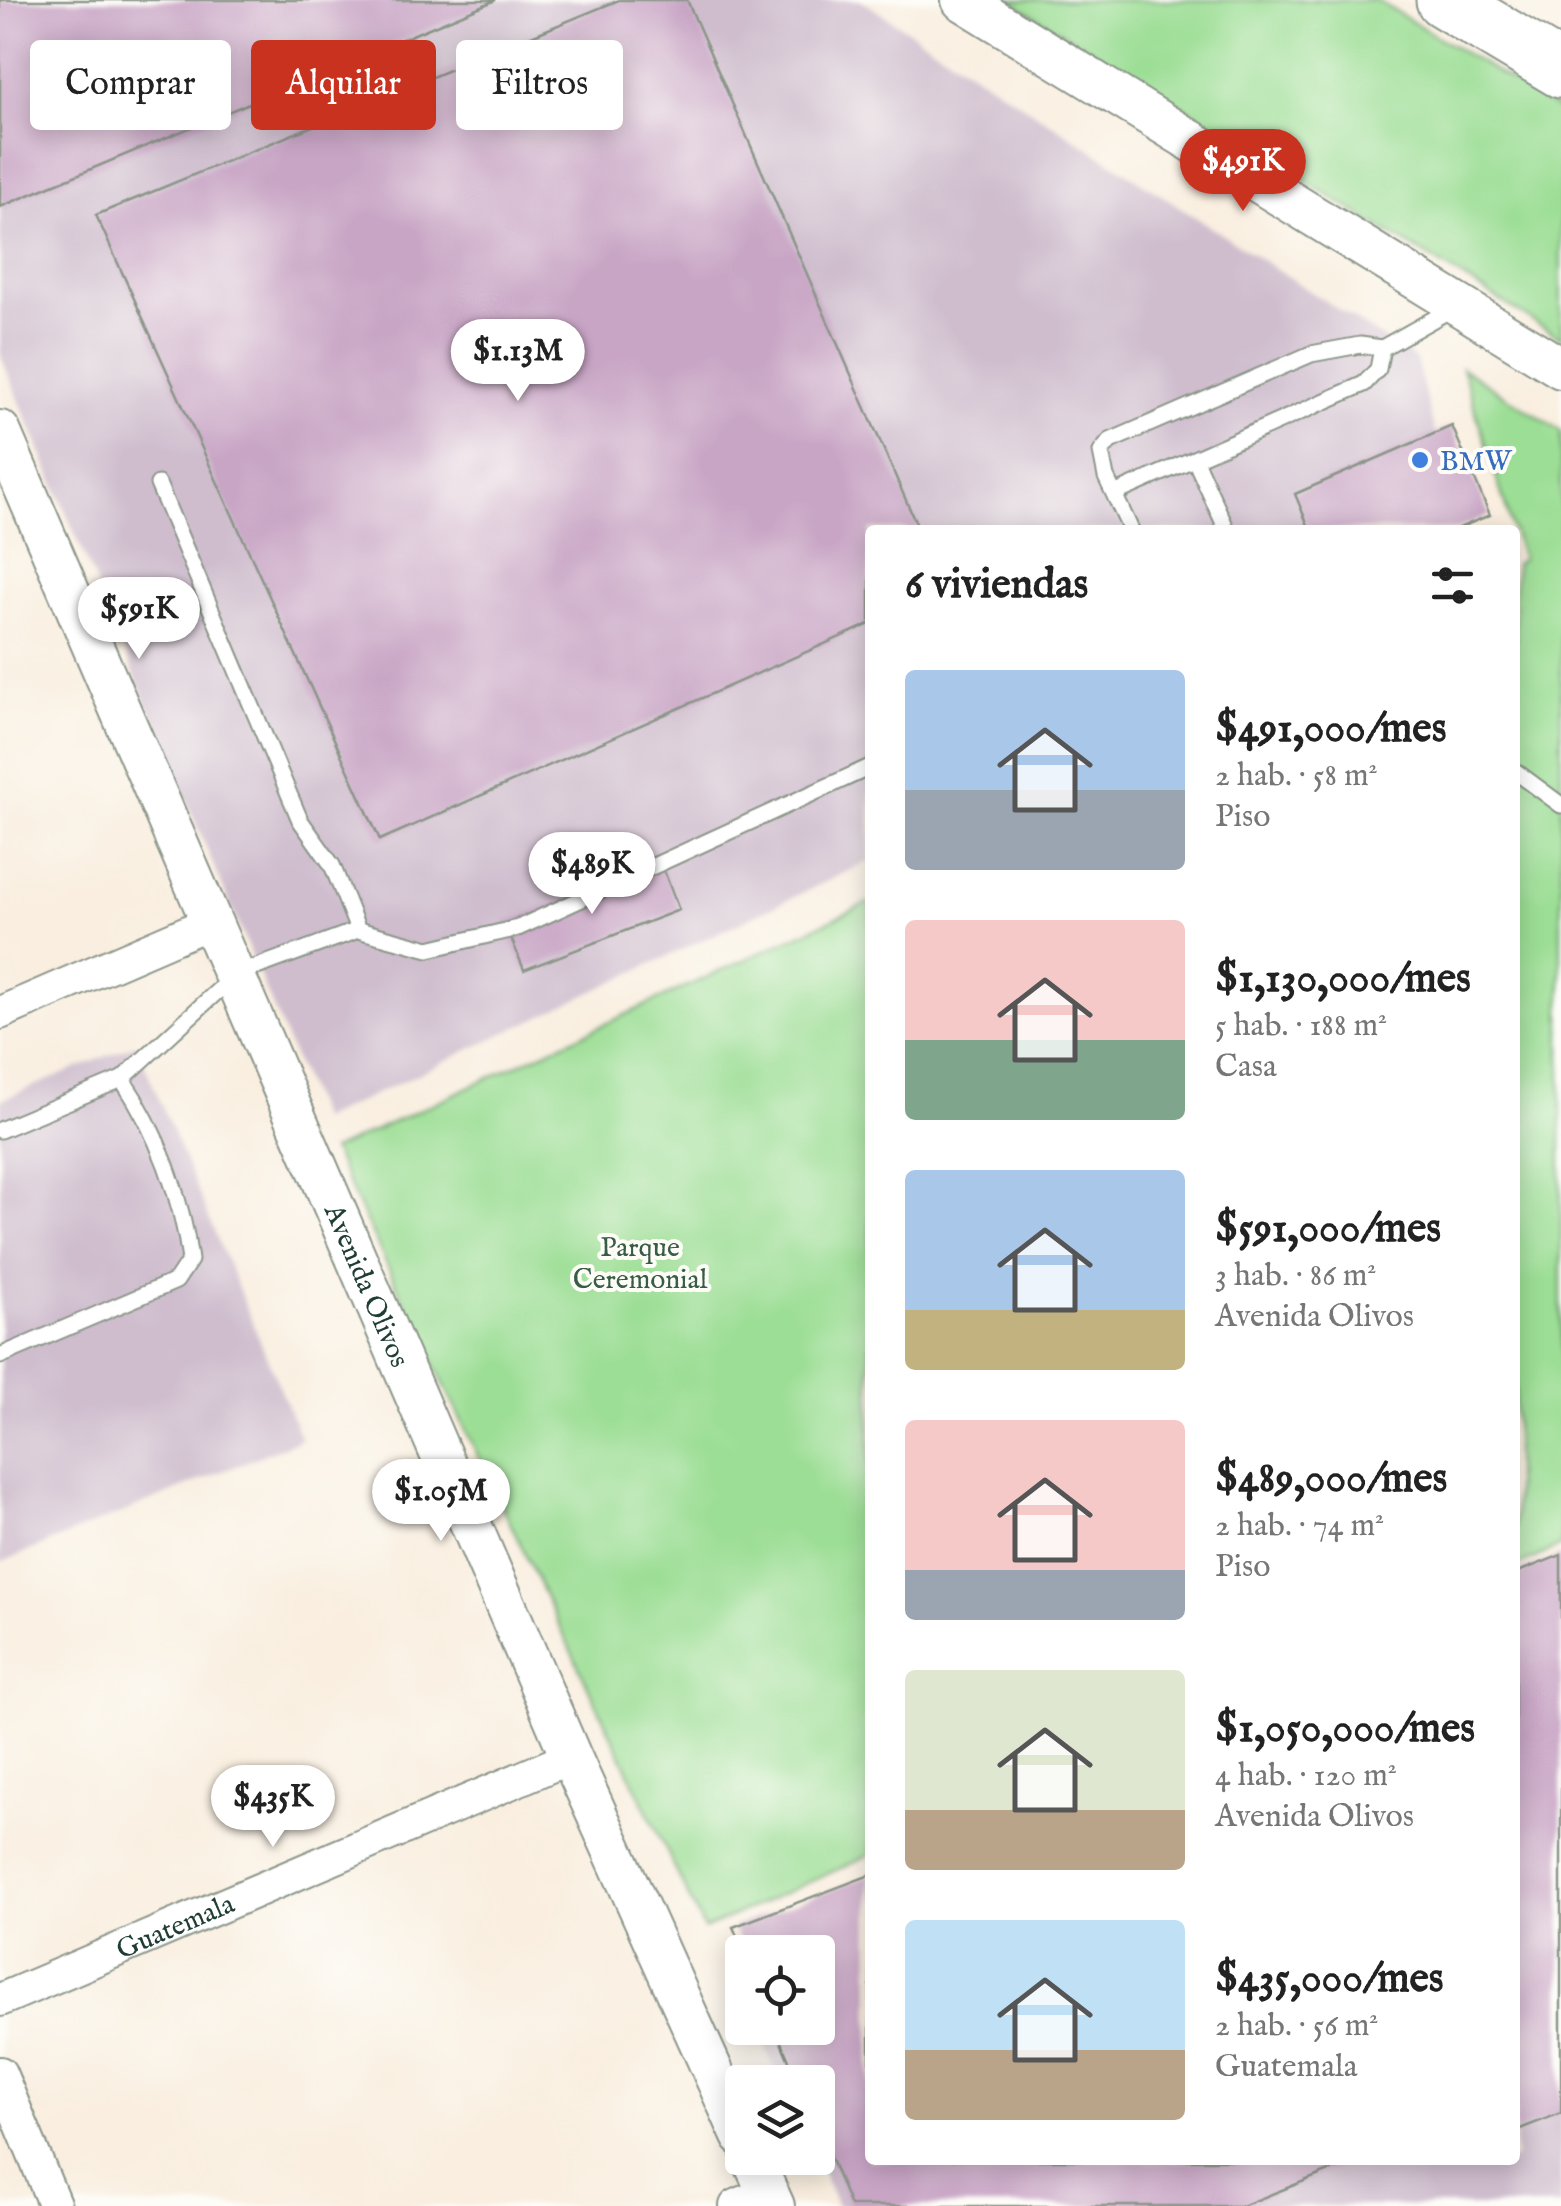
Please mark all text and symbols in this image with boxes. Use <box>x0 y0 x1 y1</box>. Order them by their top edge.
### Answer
chip: Comprar <box>30 40 231 130</box>
chip: Alquilar <box>251 40 436 130</box>
chip: Filtros <box>456 40 623 130</box>
pin: $491K <box>1173 129 1313 214</box>
text: $491K <box>1202 141 1284 182</box>
pin: $1.13M <box>437 319 599 404</box>
text: $1.13M <box>473 331 563 372</box>
place label: BMW <box>1440 445 1513 480</box>
marker: BMW <box>1409 449 1431 471</box>
icon: filters <box>1425 558 1480 613</box>
text: 6 viviendas <box>905 559 1088 612</box>
pin: $591K <box>69 577 209 662</box>
text: $591K <box>100 589 178 630</box>
text: $491,000/mes <box>1215 703 1446 756</box>
icon: home <box>985 710 1105 830</box>
text: 2 hab. · 58 m² <box>1215 756 1378 797</box>
text: Piso <box>1215 797 1271 838</box>
pin: $489K <box>522 832 662 917</box>
text: $489K <box>550 844 634 885</box>
text: $1,130,000/mes <box>1215 953 1471 1006</box>
icon: home <box>985 960 1105 1080</box>
text: 5 hab. · 188 m² <box>1215 1006 1387 1047</box>
text: Casa <box>1215 1047 1277 1088</box>
street label: Avenida Olivos <box>315 1198 416 1373</box>
text: $591,000/mes <box>1215 1203 1441 1256</box>
icon: home <box>985 1210 1105 1330</box>
park label: Parque Ceremonial <box>573 1231 708 1298</box>
text: 3 hab. · 86 m² <box>1215 1256 1376 1297</box>
text: Avenida Olivos <box>1215 1297 1414 1338</box>
text: $489,000/mes <box>1215 1453 1447 1506</box>
pin: $1.05M <box>360 1459 522 1544</box>
icon: home <box>985 1460 1105 1580</box>
text: $1.05M <box>394 1471 488 1512</box>
text: 2 hab. · 74 m² <box>1215 1506 1384 1547</box>
text: Piso <box>1215 1547 1271 1588</box>
text: $1,050,000/mes <box>1215 1703 1475 1756</box>
icon: home <box>985 1710 1105 1830</box>
text: 4 hab. · 120 m² <box>1215 1756 1397 1797</box>
pin: $435K <box>203 1765 343 1850</box>
text: $435K <box>233 1777 313 1818</box>
text: Avenida Olivos <box>1215 1797 1414 1838</box>
street label: Guatemala <box>111 1887 241 1968</box>
map controls <box>725 1935 835 2175</box>
button: locate <box>725 1935 835 2045</box>
text: $435,000/mes <box>1215 1953 1443 2006</box>
icon: home <box>985 1960 1105 2080</box>
text: 2 hab. · 56 m² <box>1215 2006 1378 2047</box>
text: Guatemala <box>1215 2047 1358 2088</box>
button: layers <box>725 2065 835 2175</box>

